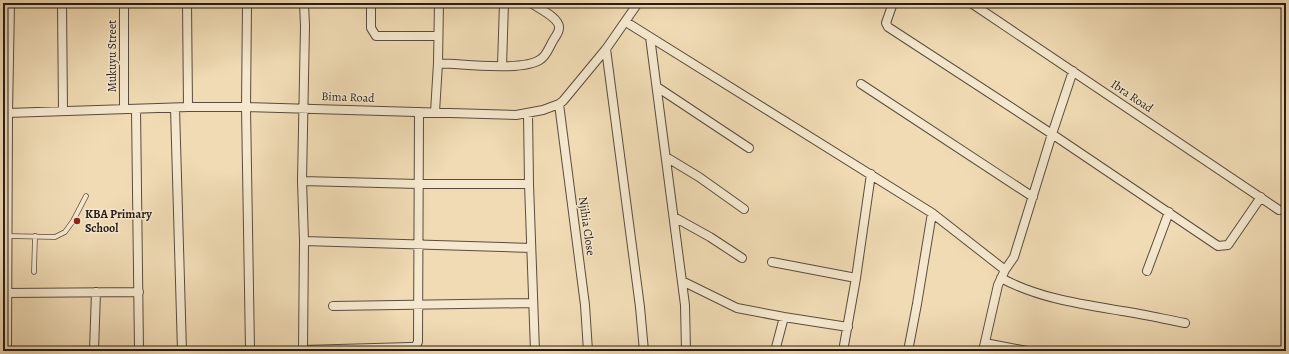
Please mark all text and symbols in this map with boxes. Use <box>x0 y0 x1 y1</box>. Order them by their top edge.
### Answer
street label: Mukuyu Street <box>104 20 120 92</box>
street label: Ibra Road <box>1108 76 1157 116</box>
street label: Bima Road <box>321 88 375 106</box>
street label: Njihia Close <box>575 195 599 257</box>
place label: KBA Primary School <box>85 206 152 236</box>
marker: KBA Primary School <box>72 216 82 226</box>

